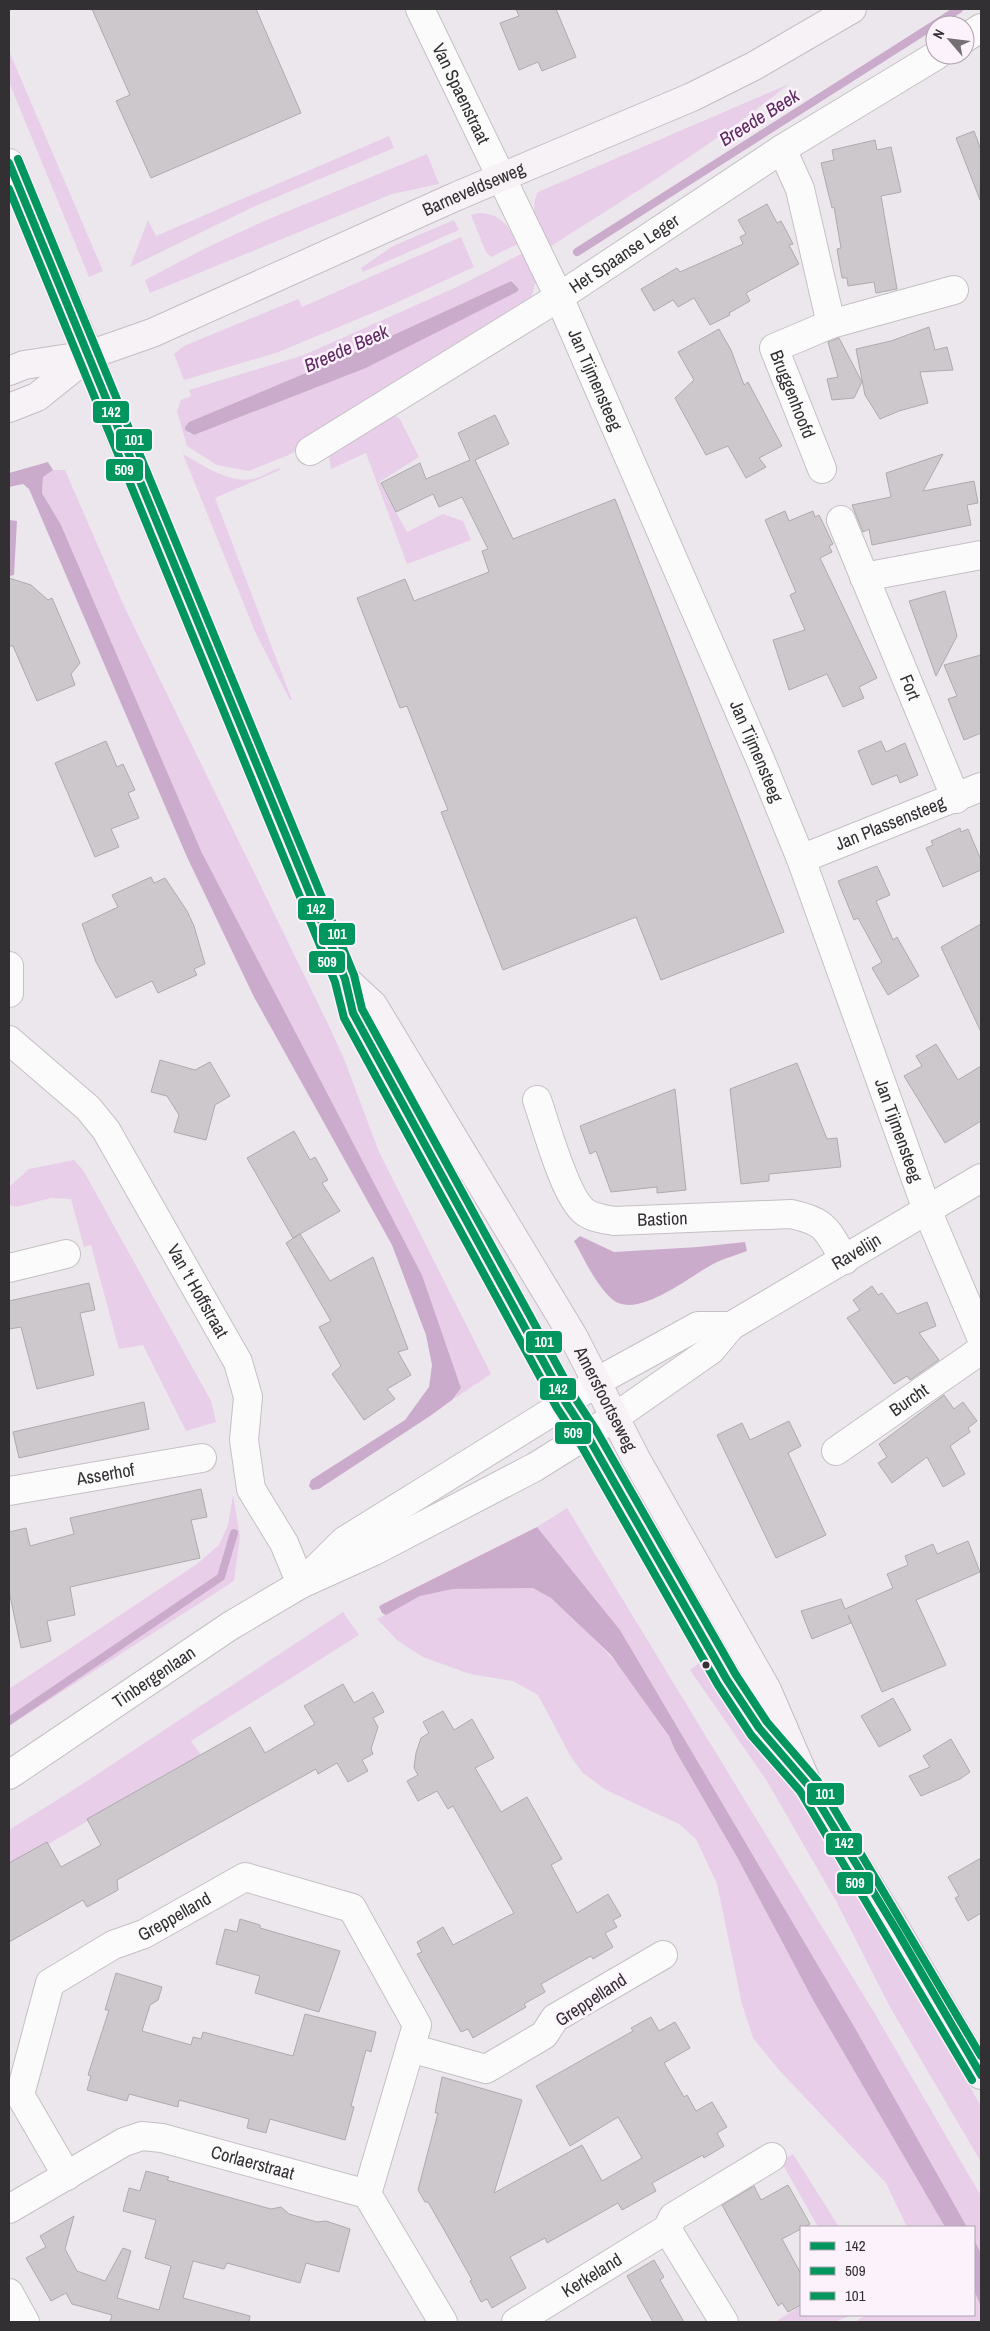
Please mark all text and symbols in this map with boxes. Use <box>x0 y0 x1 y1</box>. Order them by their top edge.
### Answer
north arrow <box>925 15 975 65</box>
text: N <box>929 26 948 42</box>
street label: Van Spaenstraat <box>426 39 496 148</box>
water label: Breede Beek <box>714 81 805 152</box>
street label: Barneveldseweg <box>418 156 529 222</box>
street label: Het Spaanse Leger <box>564 208 684 299</box>
water label: Breede Beek <box>300 317 394 378</box>
street label: Jan Tijmensteeg <box>562 325 629 435</box>
street label: Bruggenhoofd <box>764 346 822 442</box>
line badge: 142 <box>92 400 130 424</box>
text: 142 <box>101 403 121 421</box>
line badge: 101 <box>115 428 153 452</box>
text: 101 <box>124 431 144 449</box>
line badge: 509 <box>105 458 144 482</box>
text: 509 <box>114 461 134 479</box>
street label: Fort <box>894 671 927 704</box>
street label: Jan Tijmensteeg <box>724 696 790 807</box>
street label: Jan Plassensteeg <box>831 789 949 856</box>
line badge: 142 <box>297 897 335 921</box>
text: 142 <box>306 900 326 918</box>
line badge: 101 <box>318 922 356 946</box>
text: 101 <box>327 925 347 943</box>
line badge: 509 <box>308 950 346 974</box>
text: 509 <box>317 953 337 971</box>
street label: Jan Tijmensteeg <box>869 1075 929 1186</box>
street label: Bastion <box>637 1205 688 1232</box>
street label: Ravelijn <box>827 1227 885 1276</box>
street label: Van 't Hoffstraat <box>161 1239 235 1342</box>
line badge: 101 <box>525 1330 563 1354</box>
text: 101 <box>534 1333 554 1351</box>
street label: Amersfoortseweg <box>568 1341 644 1457</box>
line badge: 142 <box>539 1377 577 1401</box>
street label: Burcht <box>884 1377 933 1422</box>
text: 142 <box>548 1380 568 1398</box>
line badge: 509 <box>554 1421 592 1445</box>
text: 509 <box>563 1424 583 1442</box>
street label: Asserhof <box>74 1457 137 1491</box>
street label: Tinbergenlaan <box>107 1640 200 1714</box>
unlabelled marker <box>701 1660 711 1670</box>
line badge: 101 <box>806 1782 845 1806</box>
text: 101 <box>815 1785 835 1803</box>
line badge: 142 <box>825 1832 863 1856</box>
text: 142 <box>834 1834 854 1852</box>
line badge: 509 <box>836 1871 874 1895</box>
text: 509 <box>845 1874 865 1892</box>
street label: Greppelland <box>133 1886 215 1947</box>
street label: Greppelland <box>550 1967 631 2032</box>
street label: Corlaerstraat <box>208 2139 297 2186</box>
legend <box>800 2226 975 2316</box>
text: 142 <box>845 2235 866 2256</box>
street label: Kerkeland <box>557 2247 626 2303</box>
text: 509 <box>845 2260 866 2281</box>
text: 101 <box>845 2285 866 2306</box>

